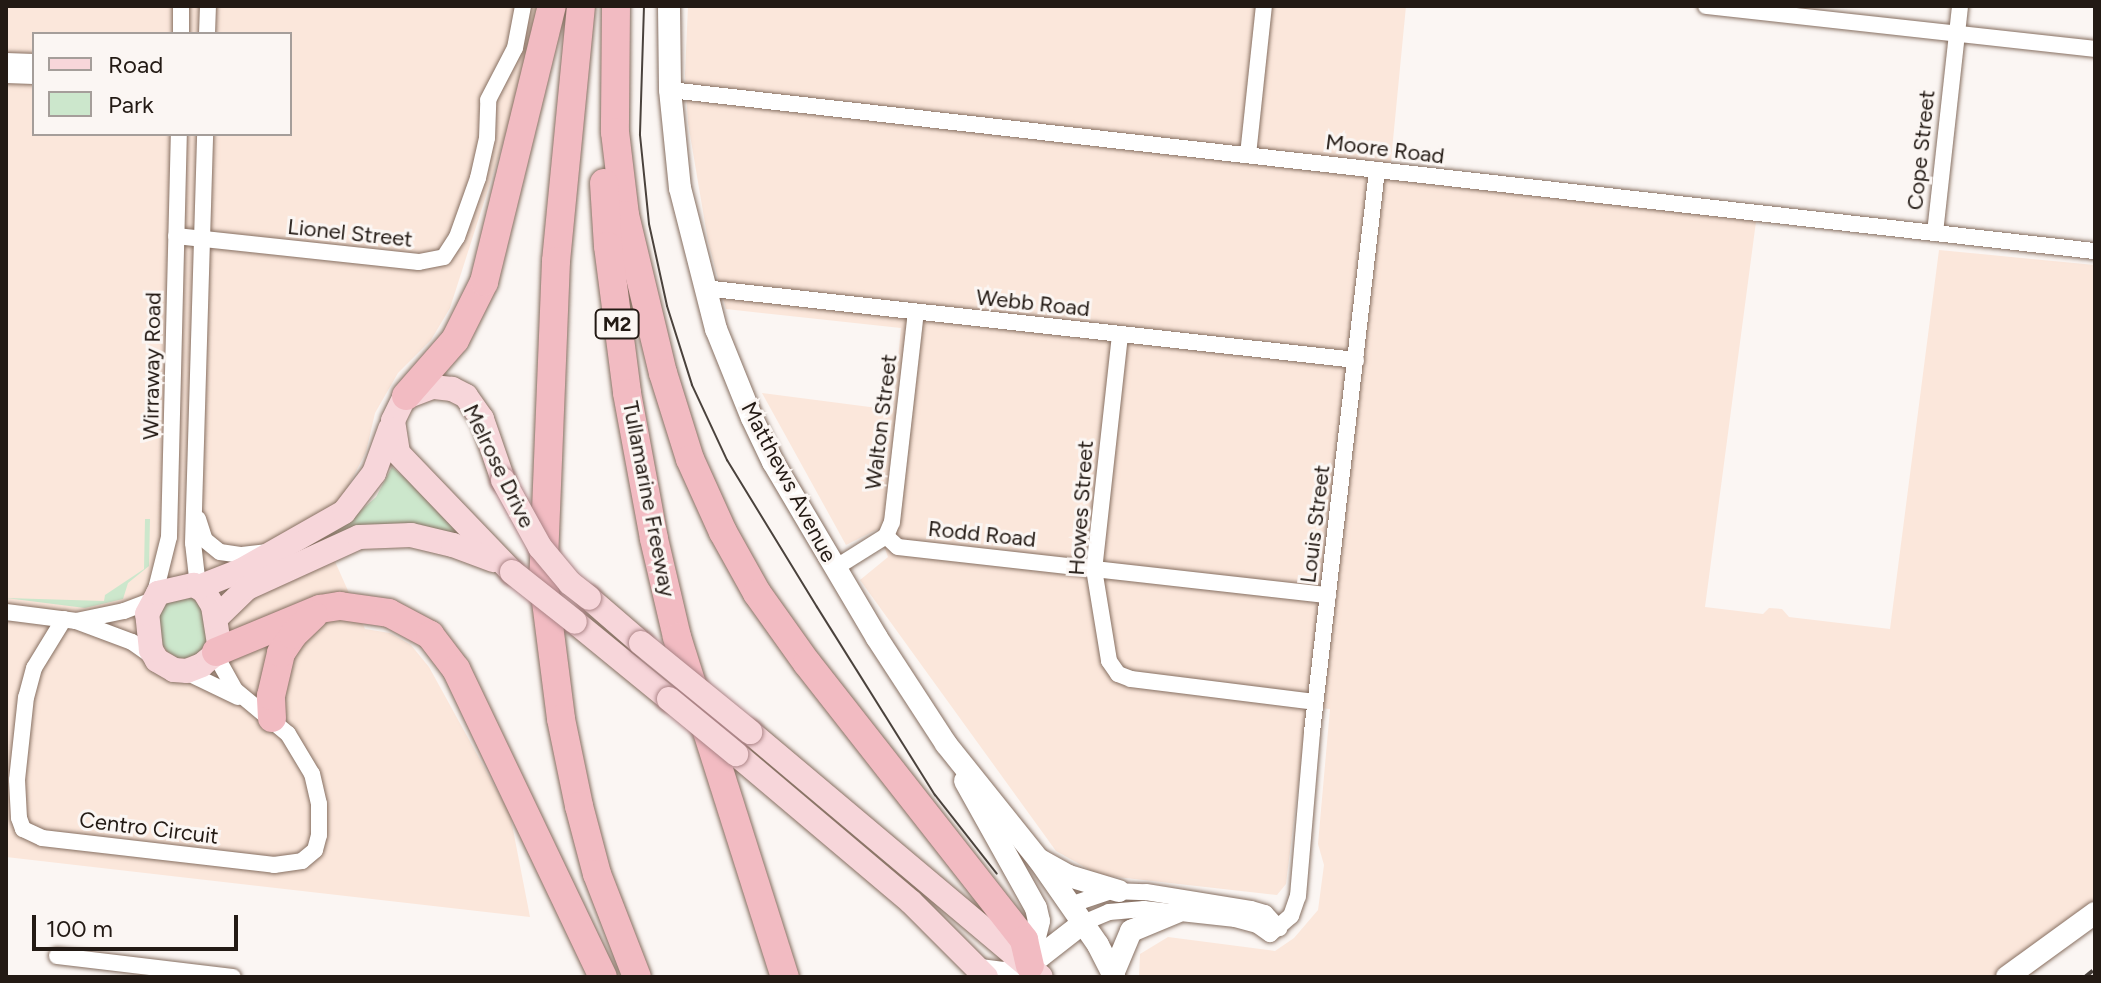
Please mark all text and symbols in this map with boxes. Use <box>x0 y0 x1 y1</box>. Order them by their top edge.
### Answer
legend <box>32 32 292 136</box>
text: Road <box>108 50 163 79</box>
street label: Cope Street <box>1902 89 1940 211</box>
text: Park <box>108 90 154 119</box>
street label: Moore Road <box>1324 129 1446 169</box>
street label: Lionel Street <box>286 213 414 253</box>
street label: Webb Road <box>975 284 1091 322</box>
street label: Wirraway Road <box>138 292 166 440</box>
road number: M2 <box>593 308 641 340</box>
street label: Walton Street <box>860 353 902 491</box>
street label: Matthews Avenue <box>736 397 842 567</box>
street label: Tullamarine Freeway <box>617 399 681 599</box>
street label: Melrose Drive <box>458 400 540 532</box>
street label: Howes Street <box>1063 440 1099 576</box>
street label: Louis Street <box>1295 463 1335 585</box>
street label: Rodd Road <box>927 515 1037 553</box>
street label: Centro Circuit <box>78 806 220 850</box>
scale bar <box>36 899 242 949</box>
text: 100 m <box>46 914 113 943</box>

